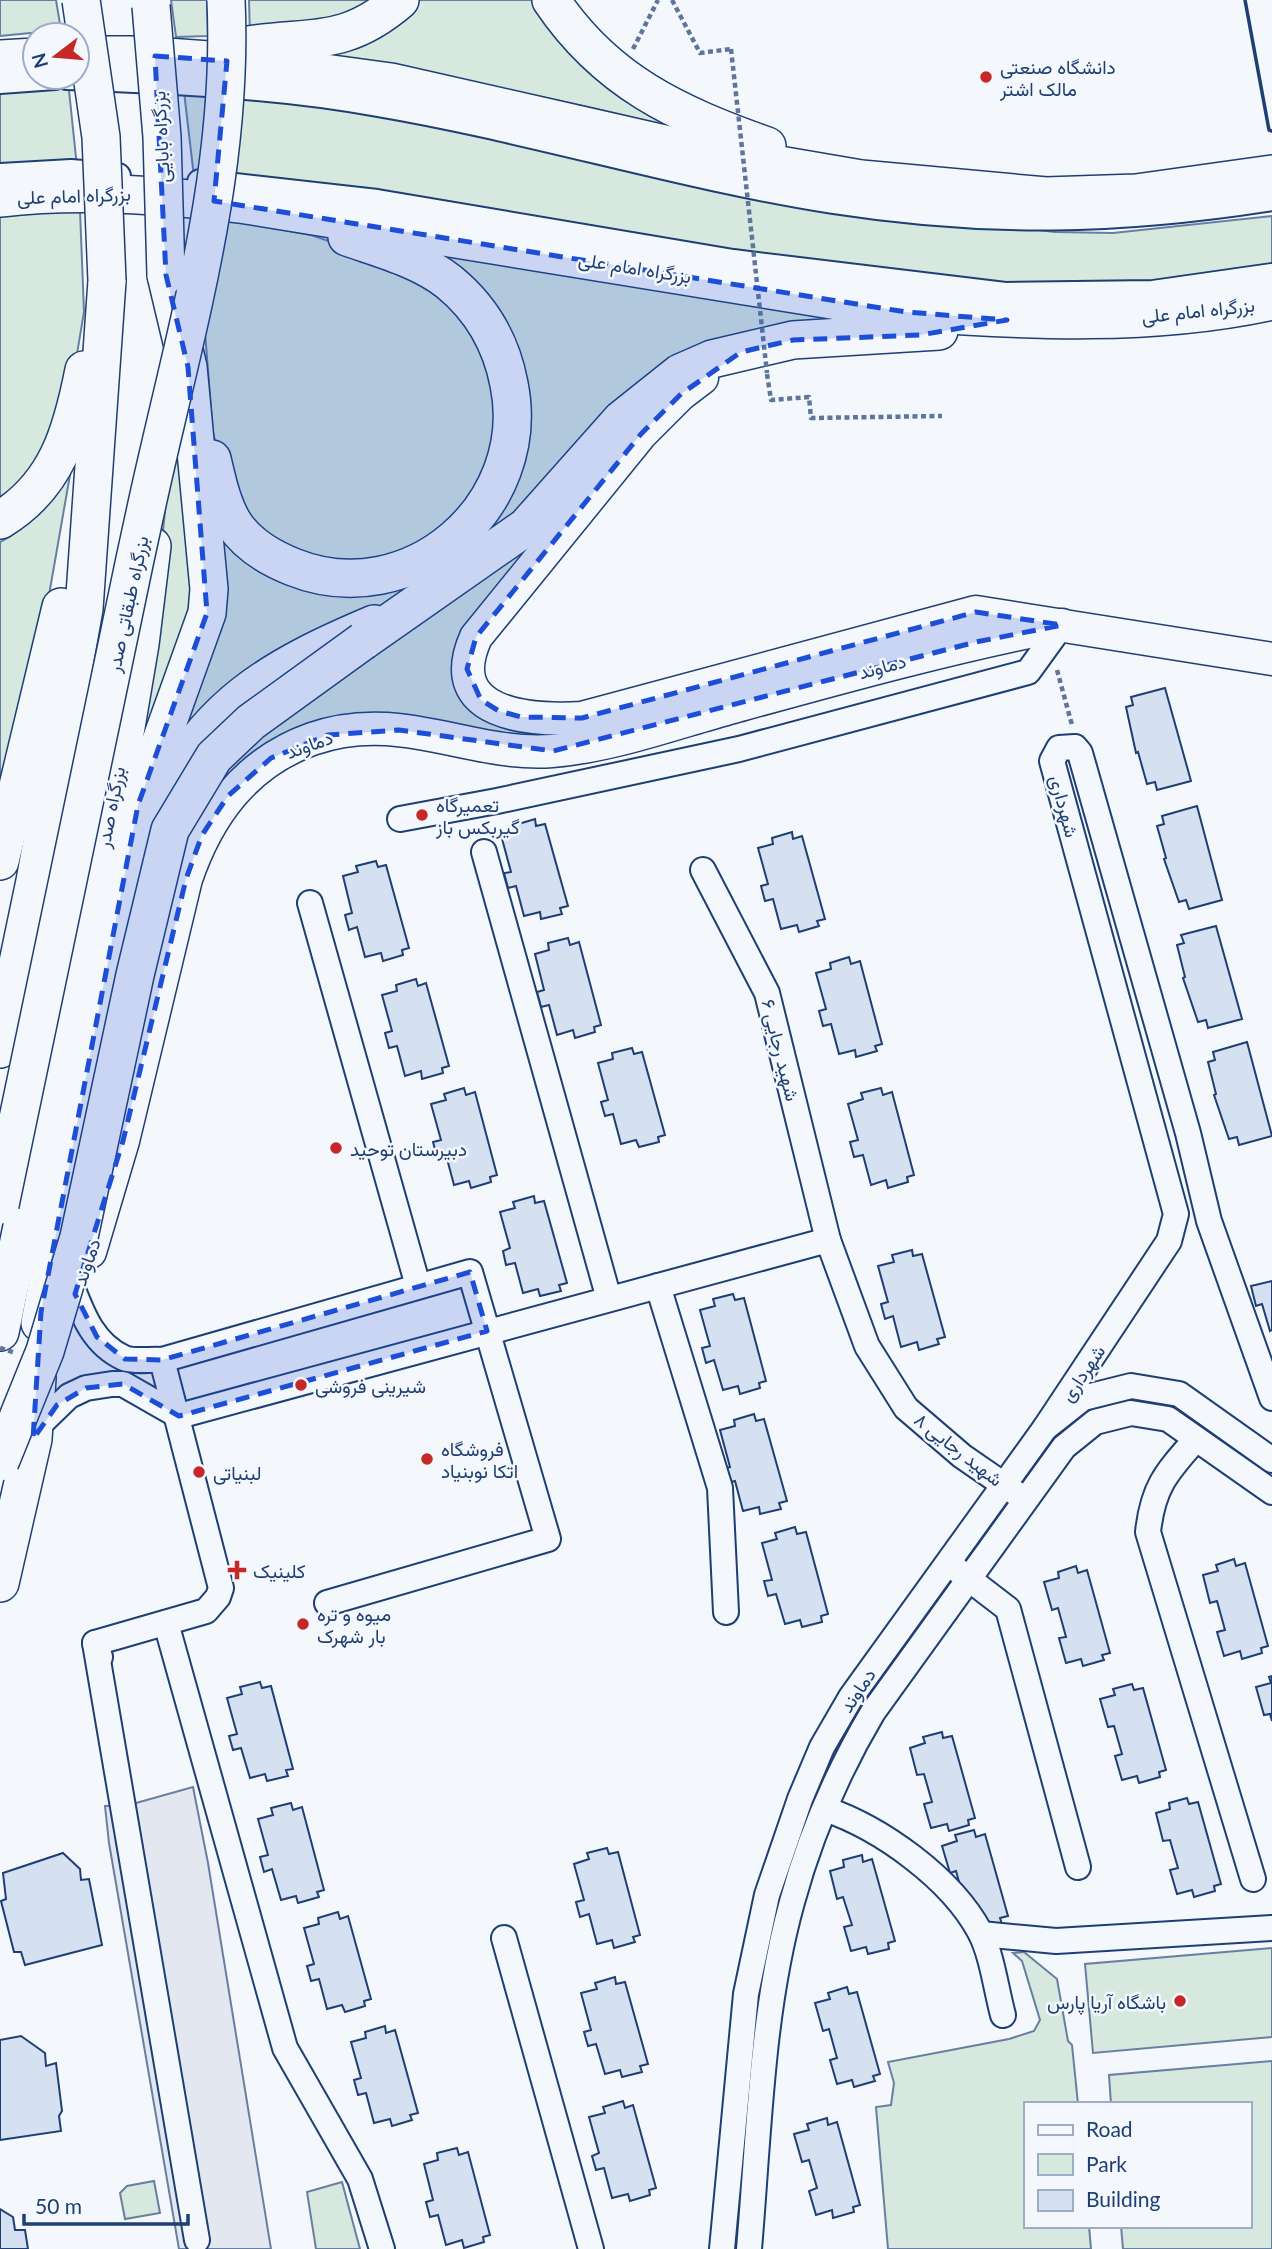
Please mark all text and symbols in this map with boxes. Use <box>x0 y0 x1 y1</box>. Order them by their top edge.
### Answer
north arrow <box>21 21 91 91</box>
text: N <box>26 51 52 71</box>
place label: دانشگاه صنعتی مالک اشتر <box>999 55 1116 101</box>
marker: دانشگاه صنعتی مالک اشتر <box>978 69 994 85</box>
street label: بزرگراه بابایی <box>146 90 175 184</box>
street label: بزرگراه امام علی <box>17 182 131 210</box>
street label: بزرگراه امام علی <box>577 247 693 289</box>
street label: بزرگراه امام علی <box>1140 293 1256 329</box>
street label: بزرگراه طبقاتی صدر <box>101 534 154 676</box>
street label: دماوند <box>856 649 909 684</box>
street label: دماوند <box>282 725 336 764</box>
street label: بزرگراه صدر <box>91 764 130 851</box>
street label: شهرداری <box>1045 772 1084 840</box>
place label: تعمیرگاه گیربکس باز <box>435 793 520 839</box>
marker: تعمیرگاه گیربکس باز <box>414 807 430 823</box>
street label: شهید رجایی ۶ <box>756 997 805 1103</box>
place label: دبیرستان توحید <box>350 1137 467 1161</box>
marker: دبیرستان توحید <box>328 1140 344 1156</box>
street label: دماوند <box>67 1235 106 1289</box>
street label: شهرداری <box>1055 1340 1110 1406</box>
place label: شیرینی فروشی <box>315 1374 426 1398</box>
marker: شیرینی فروشی <box>293 1377 309 1393</box>
street label: شهید رجایی ۸ <box>910 1407 1008 1491</box>
place label: فروشگاه اتکا نوبنیاد <box>441 1437 518 1483</box>
marker: فروشگاه اتکا نوبنیاد <box>419 1451 435 1467</box>
place label: لبنیاتی <box>213 1461 261 1485</box>
marker: لبنیاتی <box>191 1464 207 1480</box>
place label: کلینیک <box>253 1559 306 1583</box>
marker: کلینیک <box>227 1560 247 1580</box>
place label: میوه و تره بار شهرک <box>317 1602 391 1648</box>
marker: میوه و تره بار شهرک <box>295 1616 311 1632</box>
street label: دماوند <box>834 1664 881 1717</box>
place label: باشگاه آریا پارس <box>1047 1990 1166 2016</box>
marker: باشگاه آریا پارس <box>1172 1993 1188 2009</box>
legend <box>1024 2102 1251 2228</box>
text: Road <box>1086 2116 1133 2141</box>
text: Park <box>1086 2151 1127 2176</box>
scale bar <box>24 2182 189 2226</box>
text: Building <box>1086 2186 1161 2211</box>
text: 50 m <box>35 2193 82 2218</box>

